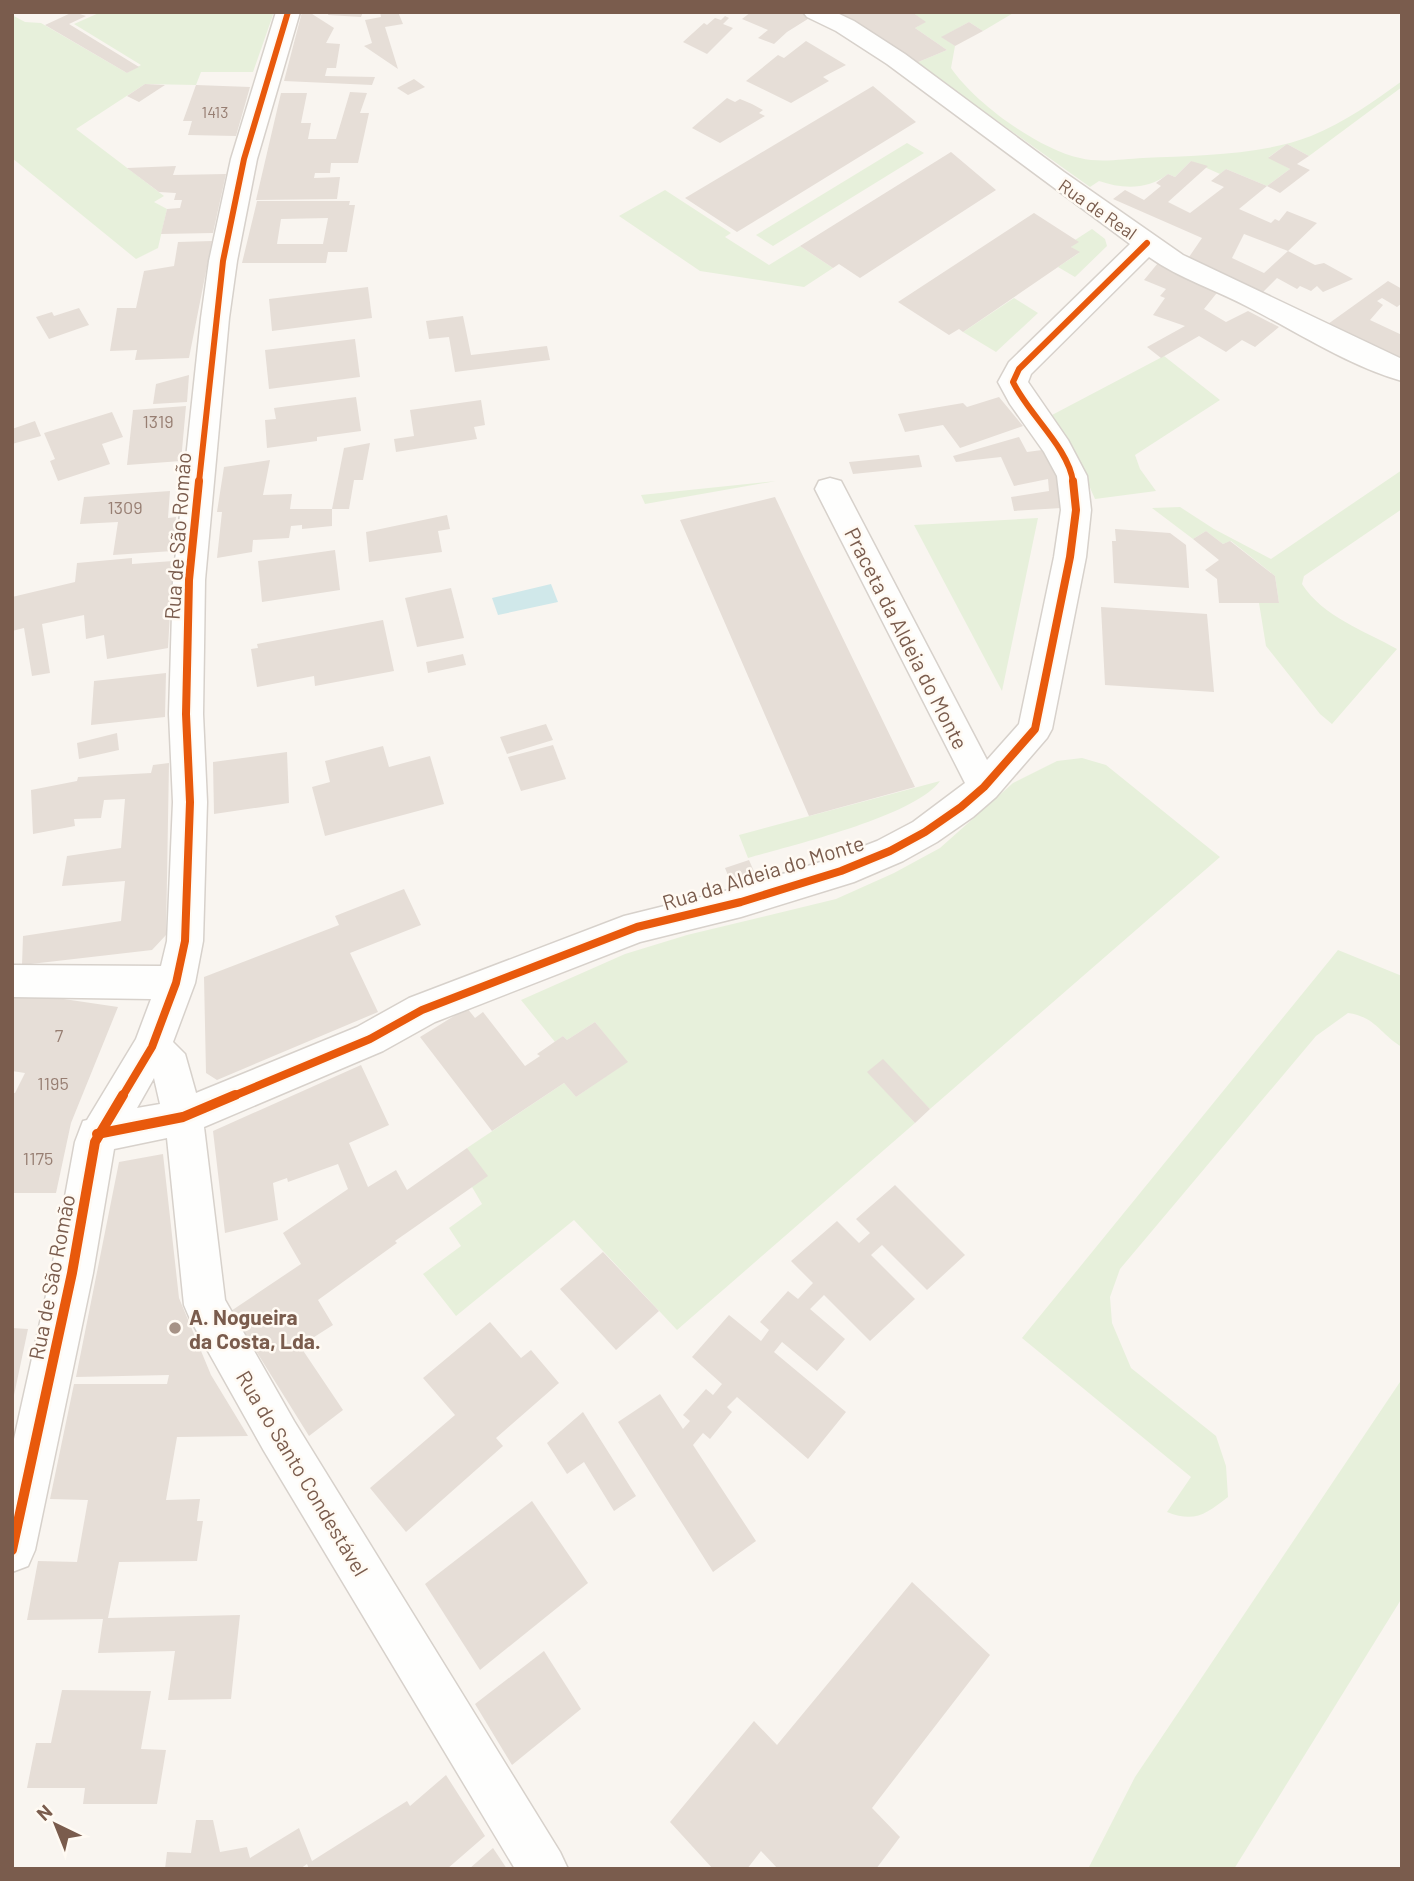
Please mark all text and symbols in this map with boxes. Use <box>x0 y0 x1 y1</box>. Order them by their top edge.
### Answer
house number: 1413 <box>202 102 228 121</box>
street label: Rua de Real <box>1055 174 1141 244</box>
house number: 1319 <box>142 410 174 432</box>
street label: Rua de São Romão <box>159 451 195 621</box>
house number: 1309 <box>107 496 143 518</box>
street label: Praceta da Aldeia do Monte <box>840 523 974 753</box>
street label: Rua da Aldeia do Monte <box>659 829 867 915</box>
house number: 7 <box>55 1024 64 1046</box>
house number: 1195 <box>37 1072 69 1094</box>
house number: 1175 <box>23 1147 53 1169</box>
street label: Rua de São Romão <box>23 1192 79 1362</box>
place label: A. Nogueira da Costa, Lda. <box>189 1304 321 1353</box>
marker: A. Nogueira da Costa, Lda. <box>167 1320 183 1336</box>
street label: Rua do Santo Condestável <box>232 1366 374 1580</box>
north arrow <box>21 1790 91 1860</box>
text: N <box>32 1799 57 1825</box>

